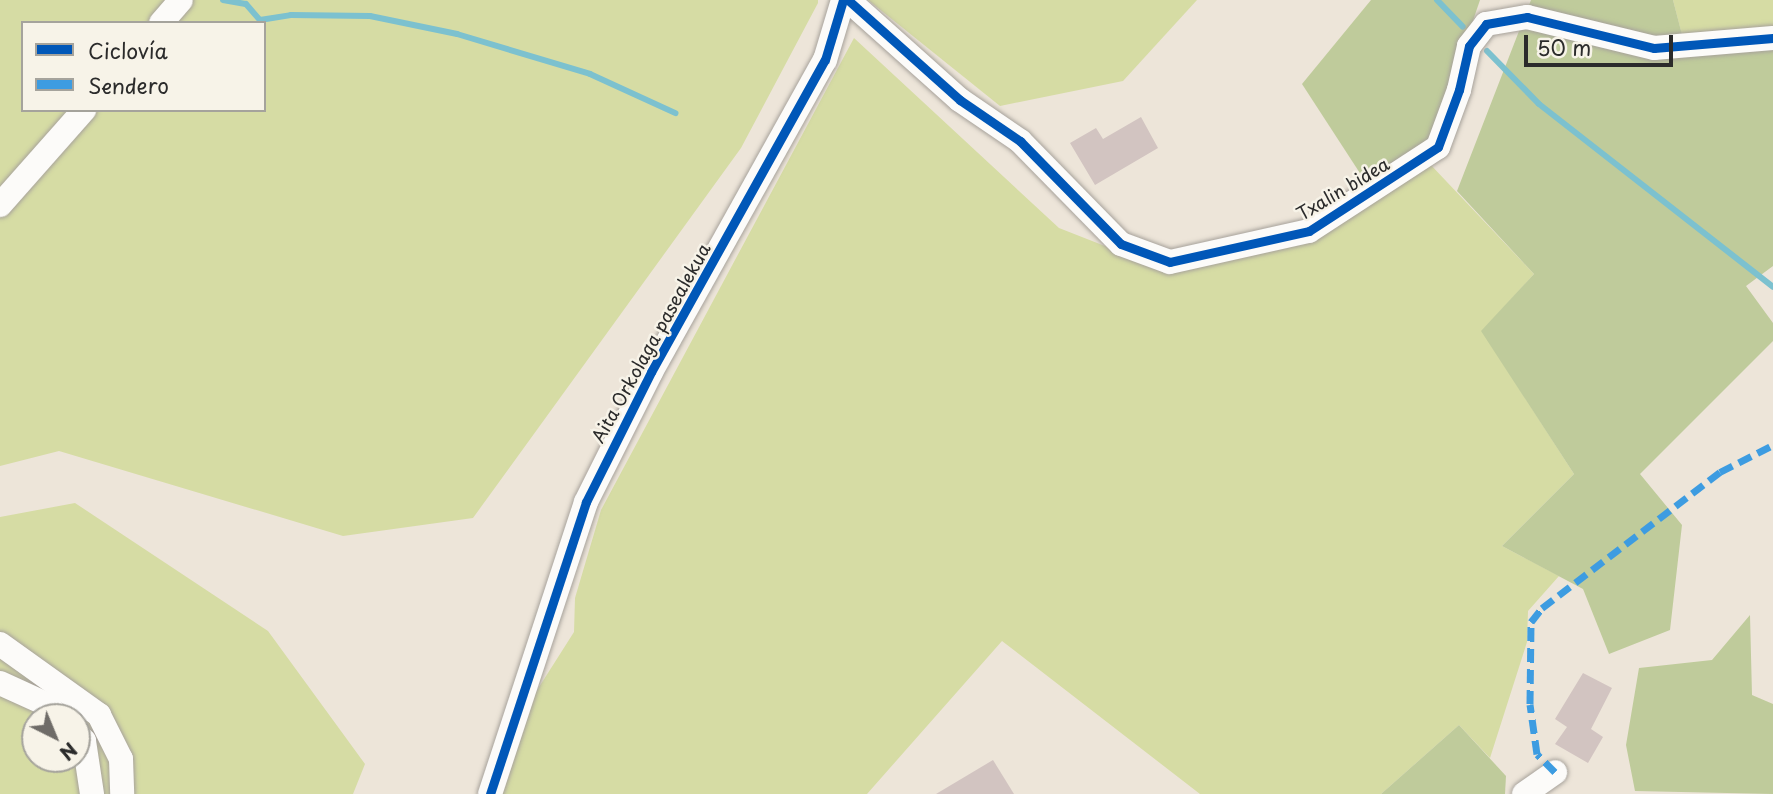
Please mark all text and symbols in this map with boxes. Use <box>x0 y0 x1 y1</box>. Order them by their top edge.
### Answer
legend <box>21 21 266 112</box>
scale bar <box>1528 21 1677 65</box>
text: 50 m <box>1537 31 1591 63</box>
text: Ciclovía <box>88 34 168 66</box>
text: Sendero <box>88 69 169 101</box>
street label: Txalin bidea <box>1292 153 1394 225</box>
street label: Aita Orkolaga pasealekua <box>587 239 715 447</box>
north arrow <box>21 703 91 773</box>
text: N <box>54 737 84 767</box>

